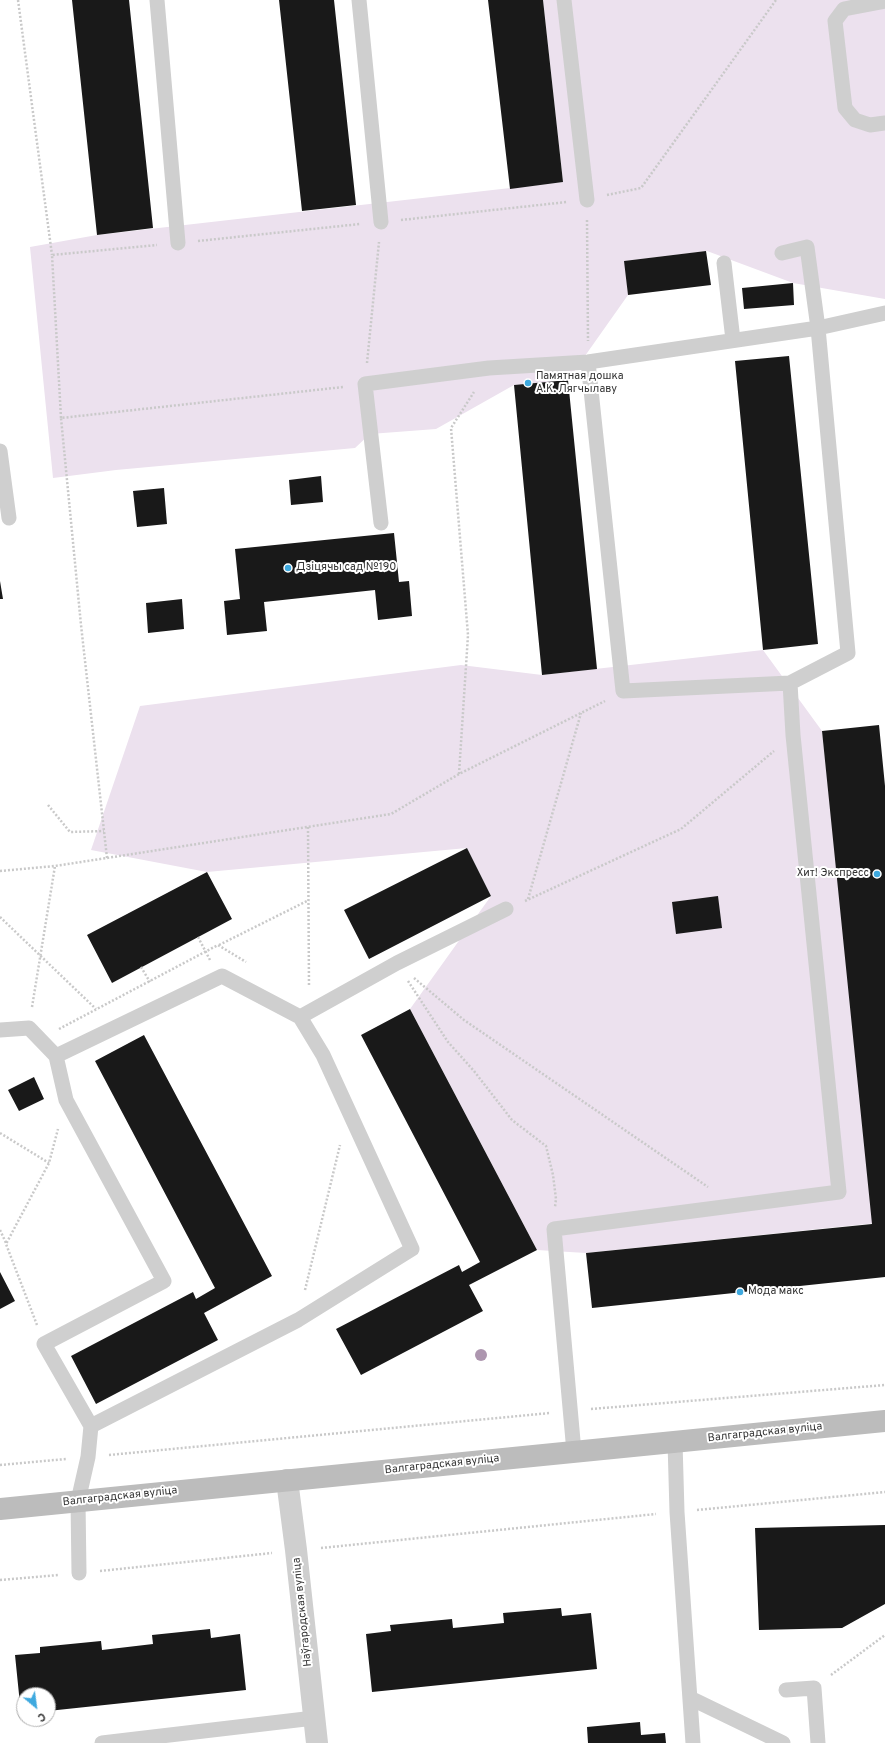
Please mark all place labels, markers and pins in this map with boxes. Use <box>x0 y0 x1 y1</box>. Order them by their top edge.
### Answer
place label: Памятная дошка А.К. Лягчылаву <box>536 370 623 396</box>
marker: Памятная дошка А.К. Лягчылаву <box>523 378 533 388</box>
place label: Дзіцячы сад №190 <box>296 561 396 575</box>
marker: Дзіцячы сад №190 <box>283 563 293 573</box>
place label: Хит! Экспресс <box>797 867 869 881</box>
marker: Хит! Экспресс <box>872 869 882 879</box>
place label: Мода макс <box>748 1285 804 1299</box>
marker: Мода макс <box>735 1287 745 1297</box>

